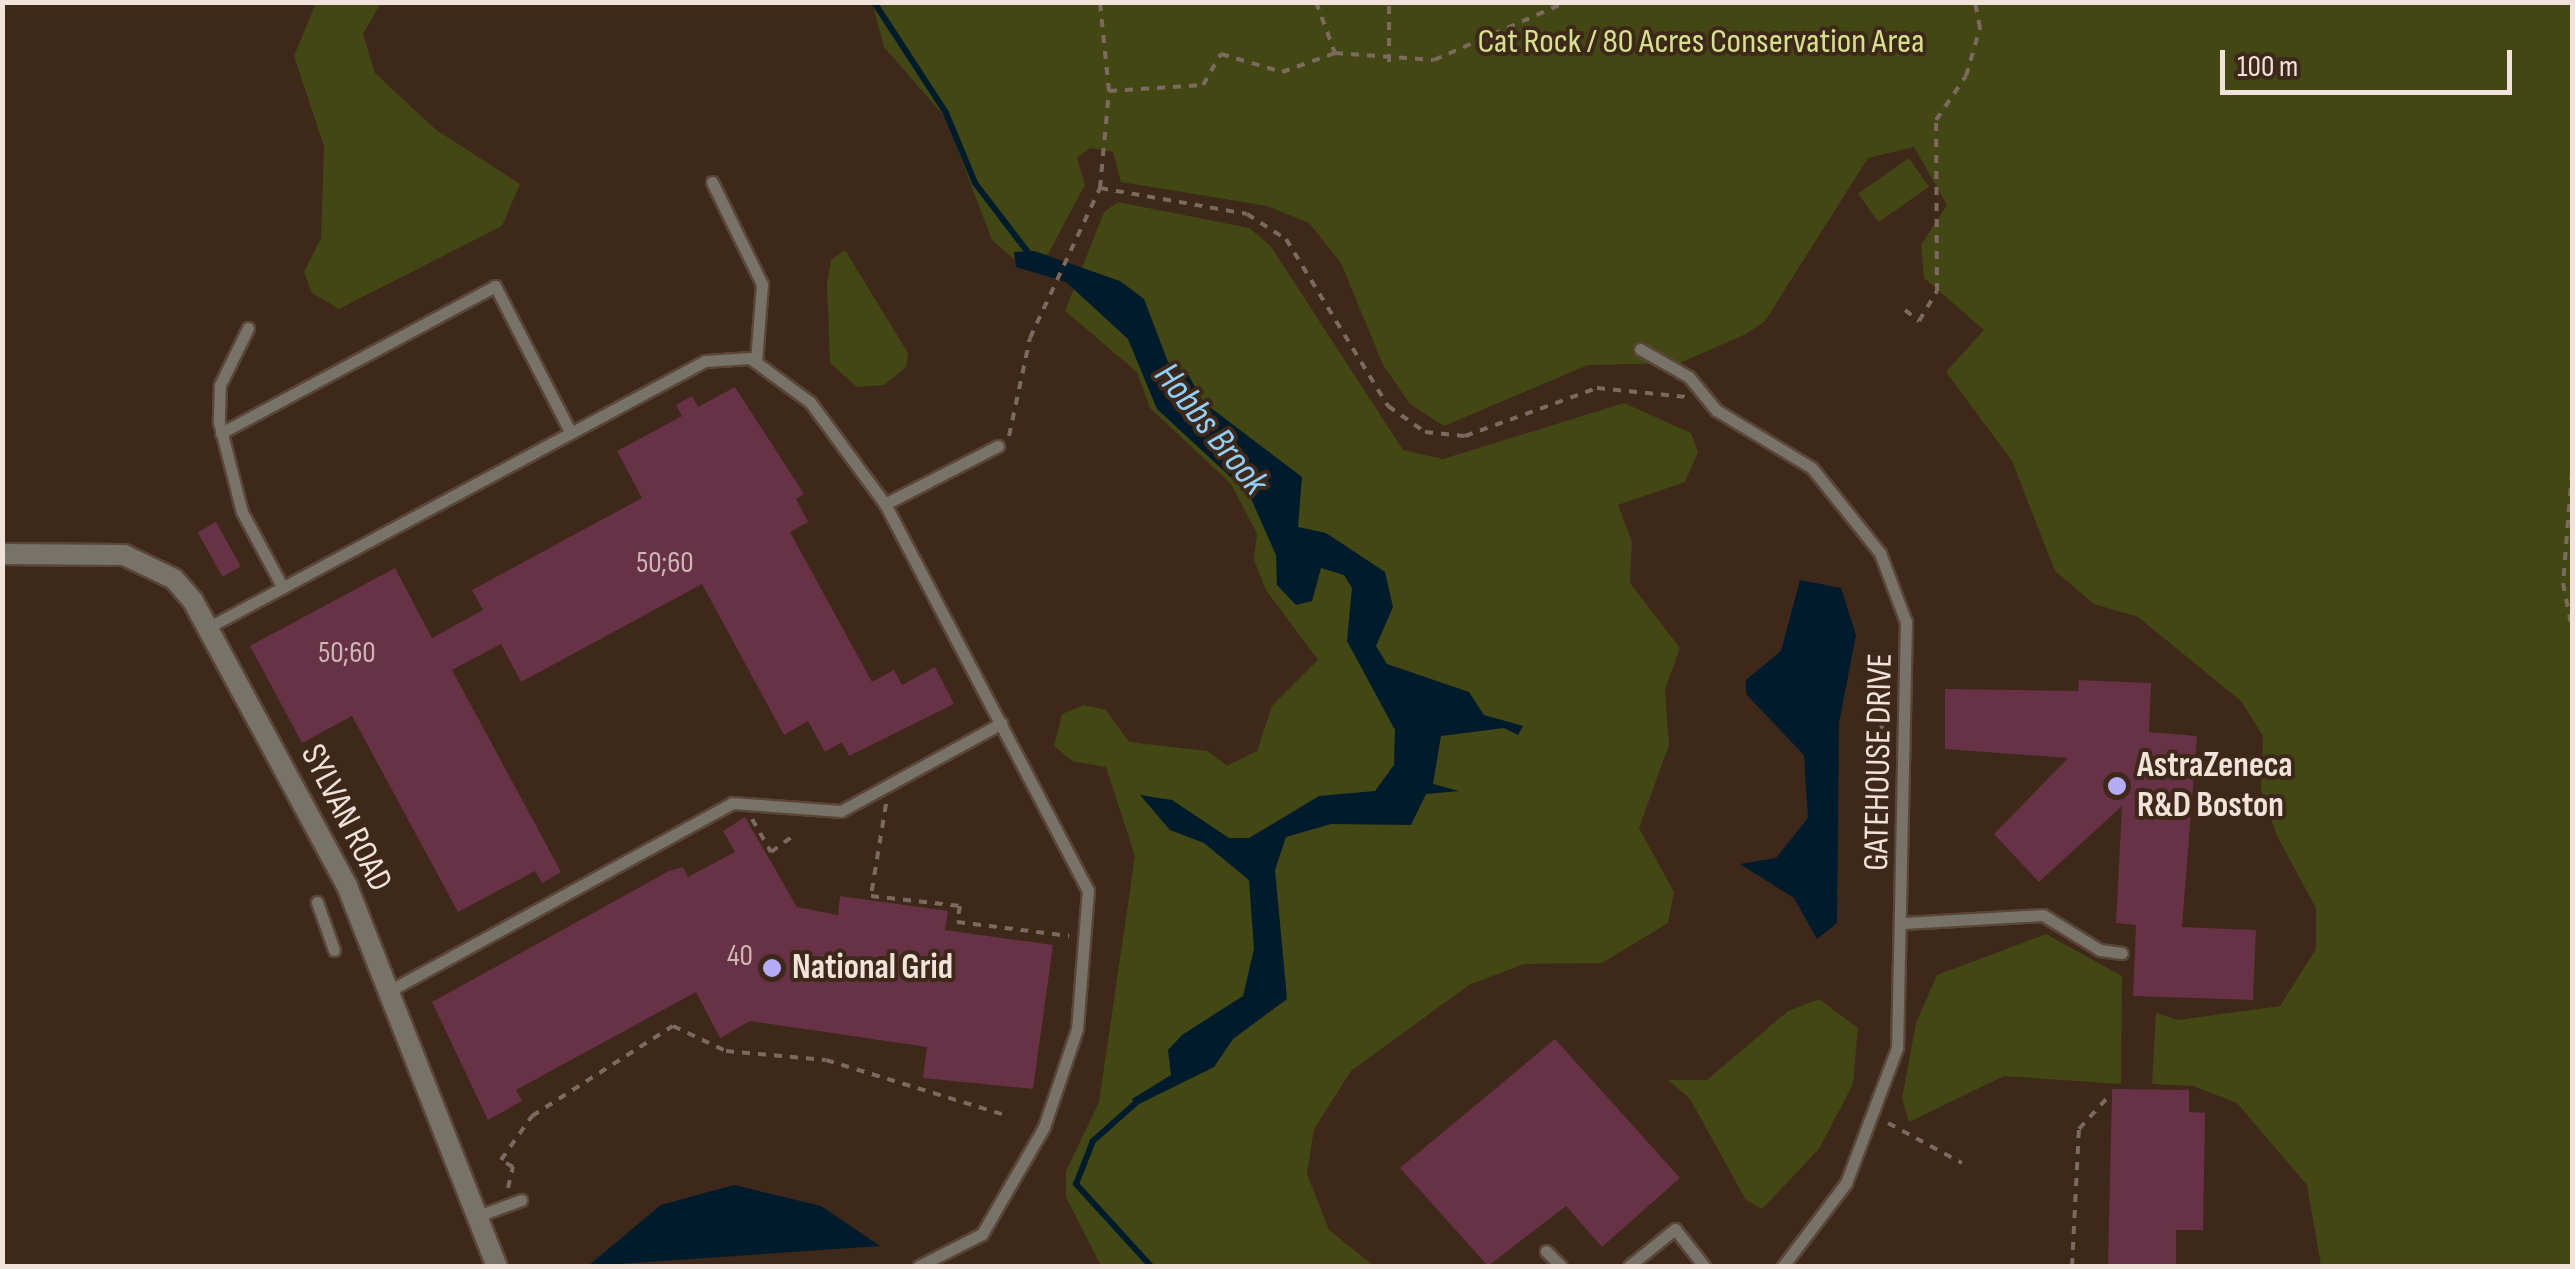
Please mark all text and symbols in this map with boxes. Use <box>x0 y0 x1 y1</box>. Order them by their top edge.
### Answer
park label: Cat Rock / 80 Acres Conservation Area <box>1477 21 1925 63</box>
scale bar <box>2225 30 2518 92</box>
text: 100 m <box>2237 49 2298 85</box>
water label: Hobbs Brook <box>1144 354 1278 504</box>
house number: 50;60 <box>636 545 694 581</box>
house number: 50;60 <box>318 635 376 671</box>
street label: GATEHOUSE DRIVE <box>1856 653 1902 871</box>
street label: SYLVAN ROAD <box>291 738 401 898</box>
place label: AstraZeneca R&D Boston <box>2137 745 2293 827</box>
marker: AstraZeneca R&D Boston <box>2106 775 2128 797</box>
house number: 40 <box>727 938 753 974</box>
place label: National Grid <box>792 947 953 989</box>
marker: National Grid <box>761 957 783 979</box>

